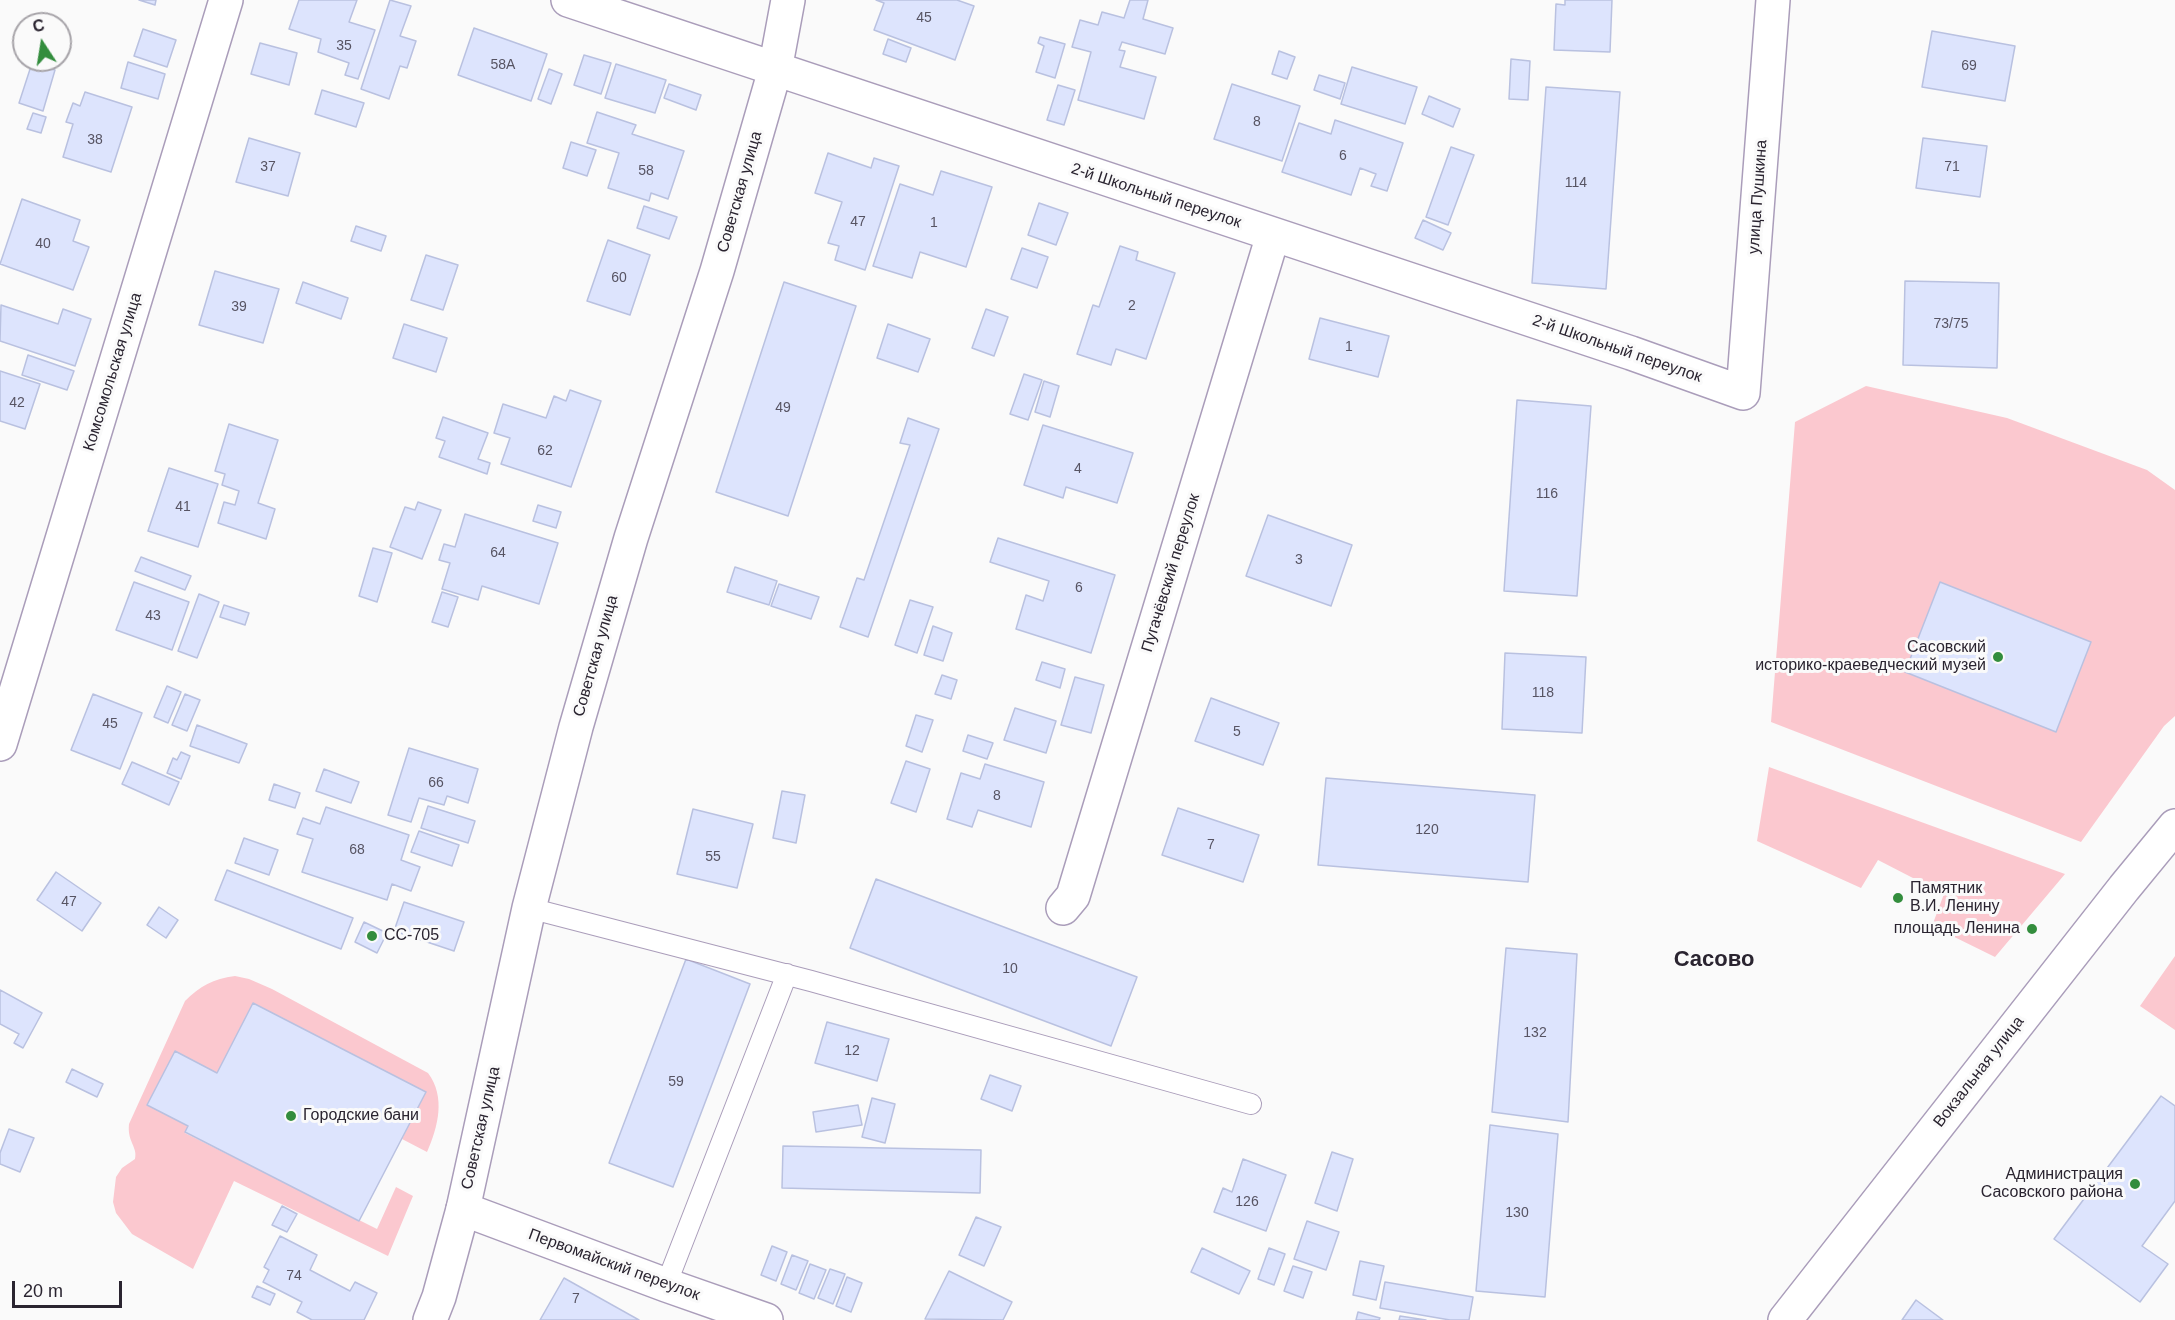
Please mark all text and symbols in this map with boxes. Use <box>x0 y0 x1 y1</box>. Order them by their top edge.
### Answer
house number: 45 <box>916 10 932 26</box>
north arrow <box>12 12 72 72</box>
text: С <box>31 16 46 35</box>
house number: 35 <box>336 38 352 54</box>
house number: 58А <box>491 57 515 73</box>
house number: 69 <box>1961 58 1977 74</box>
house number: 8 <box>1253 114 1261 130</box>
street label: Советская улица <box>713 129 767 255</box>
house number: 38 <box>87 132 103 148</box>
street label: улица Пушкина <box>1744 139 1772 255</box>
house number: 6 <box>1339 148 1347 164</box>
house number: 37 <box>260 159 276 175</box>
street label: 2-й Школьный переулок <box>1069 159 1243 233</box>
house number: 71 <box>1944 159 1960 175</box>
house number: 58 <box>638 163 654 179</box>
house number: 114 <box>1565 175 1587 191</box>
house number: 47 <box>850 214 866 230</box>
house number: 1 <box>930 215 938 231</box>
house number: 40 <box>35 236 51 252</box>
house number: 60 <box>611 270 627 286</box>
street label: Комсомольская улица <box>80 290 146 454</box>
house number: 2 <box>1128 298 1136 314</box>
house number: 39 <box>231 299 247 315</box>
street label: 2-й Школьный переулок <box>1530 311 1704 387</box>
house number: 73/75 <box>1933 316 1969 332</box>
house number: 1 <box>1345 339 1353 355</box>
house number: 42 <box>9 395 25 411</box>
house number: 49 <box>775 400 791 416</box>
house number: 62 <box>537 443 553 459</box>
house number: 4 <box>1074 461 1082 477</box>
house number: 116 <box>1536 486 1558 502</box>
street label: Пугачёвский переулок <box>1138 491 1204 655</box>
house number: 41 <box>175 499 191 515</box>
house number: 64 <box>490 545 506 561</box>
house number: 3 <box>1295 552 1303 568</box>
house number: 6 <box>1075 580 1083 596</box>
street label: Советская улица <box>569 593 623 719</box>
house number: 43 <box>145 608 161 624</box>
place label: Сасовский историко-краеведческий музей <box>1755 638 1986 676</box>
marker: Сасовский историко-краеведческий музей <box>1991 650 2005 664</box>
house number: 118 <box>1532 685 1554 701</box>
house number: 45 <box>102 716 118 732</box>
house number: 5 <box>1233 724 1241 740</box>
house number: 66 <box>428 775 444 791</box>
house number: 8 <box>993 788 1001 804</box>
house number: 120 <box>1415 822 1439 838</box>
house number: 7 <box>1207 837 1215 853</box>
house number: 68 <box>349 842 365 858</box>
house number: 55 <box>705 849 721 865</box>
place label: Памятник В.И. Ленину <box>1910 879 2000 917</box>
marker: Памятник В.И. Ленину <box>1891 891 1905 905</box>
house number: 47 <box>61 894 77 910</box>
place label: площадь Ленина <box>1894 919 2020 939</box>
marker: площадь Ленина <box>2025 922 2039 936</box>
place label: СС-705 <box>384 926 439 946</box>
marker: СС-705 <box>365 929 379 943</box>
district label: Сасово <box>1674 947 1754 973</box>
house number: 10 <box>1002 961 1018 977</box>
street label: Вокзальная улица <box>1930 1013 2028 1131</box>
house number: 132 <box>1523 1025 1547 1041</box>
house number: 12 <box>844 1043 860 1059</box>
street label: Советская улица <box>458 1065 504 1191</box>
house number: 59 <box>668 1074 684 1090</box>
place label: Городские бани <box>303 1106 419 1126</box>
marker: Городские бани <box>284 1109 298 1123</box>
place label: Администрация Сасовского района <box>1981 1165 2123 1203</box>
marker: Администрация Сасовского района <box>2128 1177 2142 1191</box>
house number: 126 <box>1235 1194 1259 1210</box>
house number: 130 <box>1505 1205 1529 1221</box>
street label: Первомайский переулок <box>526 1225 702 1305</box>
house number: 74 <box>286 1268 302 1284</box>
scale bar <box>15 1269 124 1307</box>
text: 20 m <box>23 1281 63 1301</box>
house number: 7 <box>572 1291 580 1307</box>

